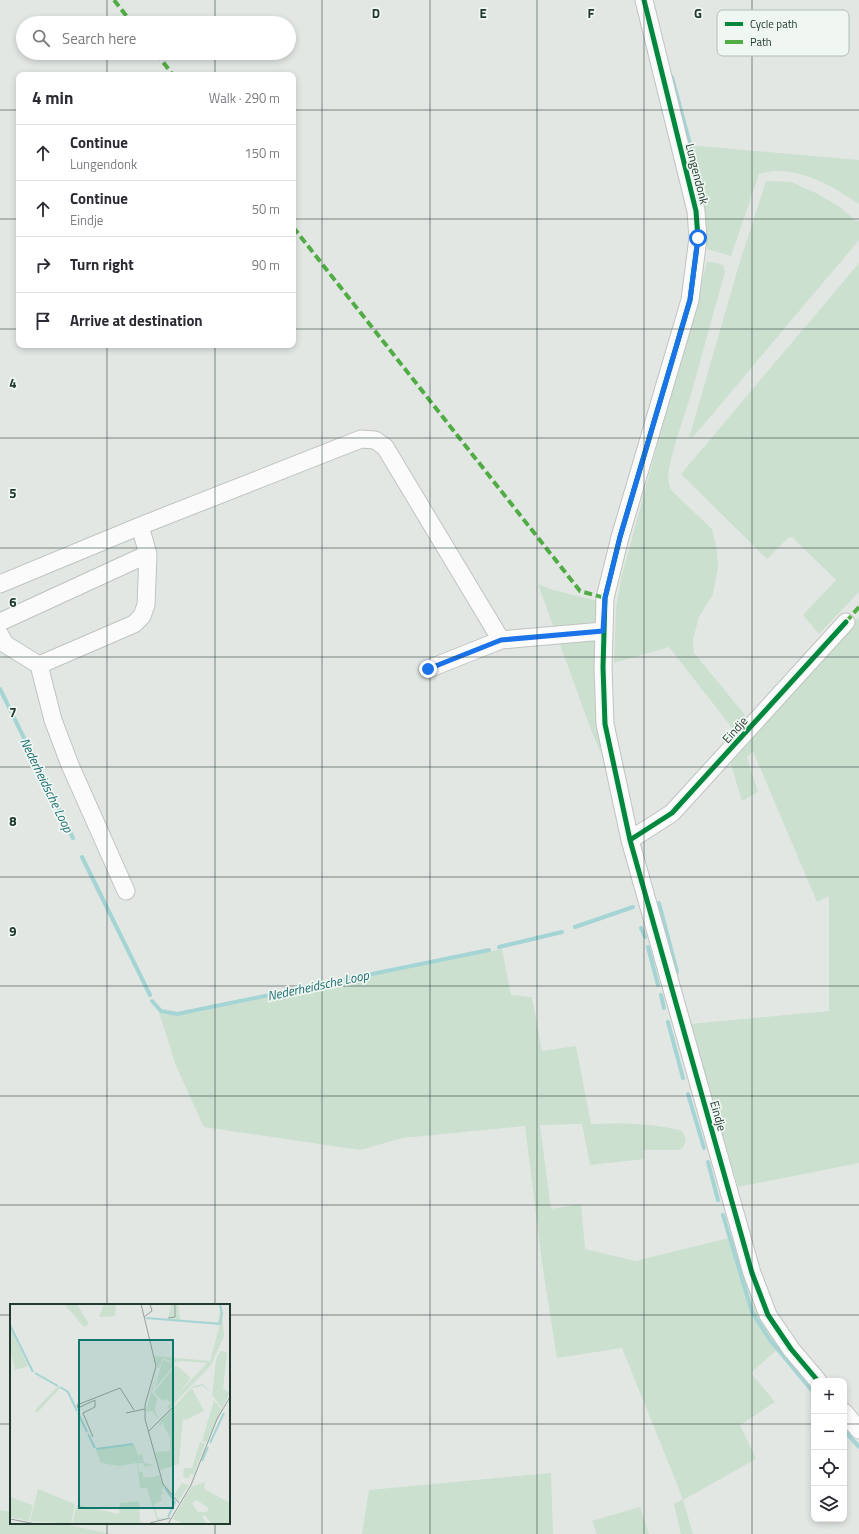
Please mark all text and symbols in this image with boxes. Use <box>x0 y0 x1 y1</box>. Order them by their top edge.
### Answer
text: D <box>372 3 380 23</box>
text: E <box>479 3 487 23</box>
text: F <box>588 3 595 23</box>
text: G <box>694 3 702 23</box>
legend <box>717 10 849 56</box>
search box <box>16 16 296 60</box>
text: Cycle path <box>750 16 798 32</box>
icon: search <box>30 27 52 49</box>
text: Search here <box>62 27 136 50</box>
text: Path <box>750 34 772 50</box>
text: 4 min <box>32 85 73 111</box>
text: Walk · 290 m <box>209 88 280 108</box>
text: Continue <box>70 131 128 154</box>
street label: Lungendonk <box>681 141 714 207</box>
icon: ahead <box>32 142 54 164</box>
text: 150 m <box>244 143 280 163</box>
text: Lungendonk <box>70 154 137 174</box>
text: Continue <box>70 187 128 210</box>
icon: ahead <box>32 198 54 220</box>
text: 50 m <box>252 199 280 219</box>
text: Eindje <box>70 210 103 230</box>
route start <box>689 229 707 247</box>
text: Turn right <box>70 253 134 276</box>
icon: right <box>32 254 54 276</box>
text: 90 m <box>252 255 280 275</box>
text: Arrive at destination <box>70 309 203 332</box>
icon: arrive <box>32 310 54 332</box>
text: 4 <box>9 373 17 393</box>
text: 5 <box>9 483 17 503</box>
text: 6 <box>9 592 17 612</box>
route end <box>419 660 437 678</box>
text: 7 <box>9 702 17 722</box>
street label: Eindje <box>717 712 752 747</box>
water label: Nederheidsche Loop <box>15 734 79 836</box>
text: 8 <box>9 811 17 831</box>
text: 9 <box>9 921 17 941</box>
water label: Nederheidsche Loop <box>265 964 371 1006</box>
street label: Eindje <box>705 1098 732 1133</box>
inset map <box>10 1304 230 1524</box>
map controls <box>811 1378 847 1522</box>
button: + <box>811 1378 847 1414</box>
button: − <box>811 1414 847 1450</box>
button: locate <box>811 1450 847 1486</box>
button: layers <box>811 1486 847 1522</box>

